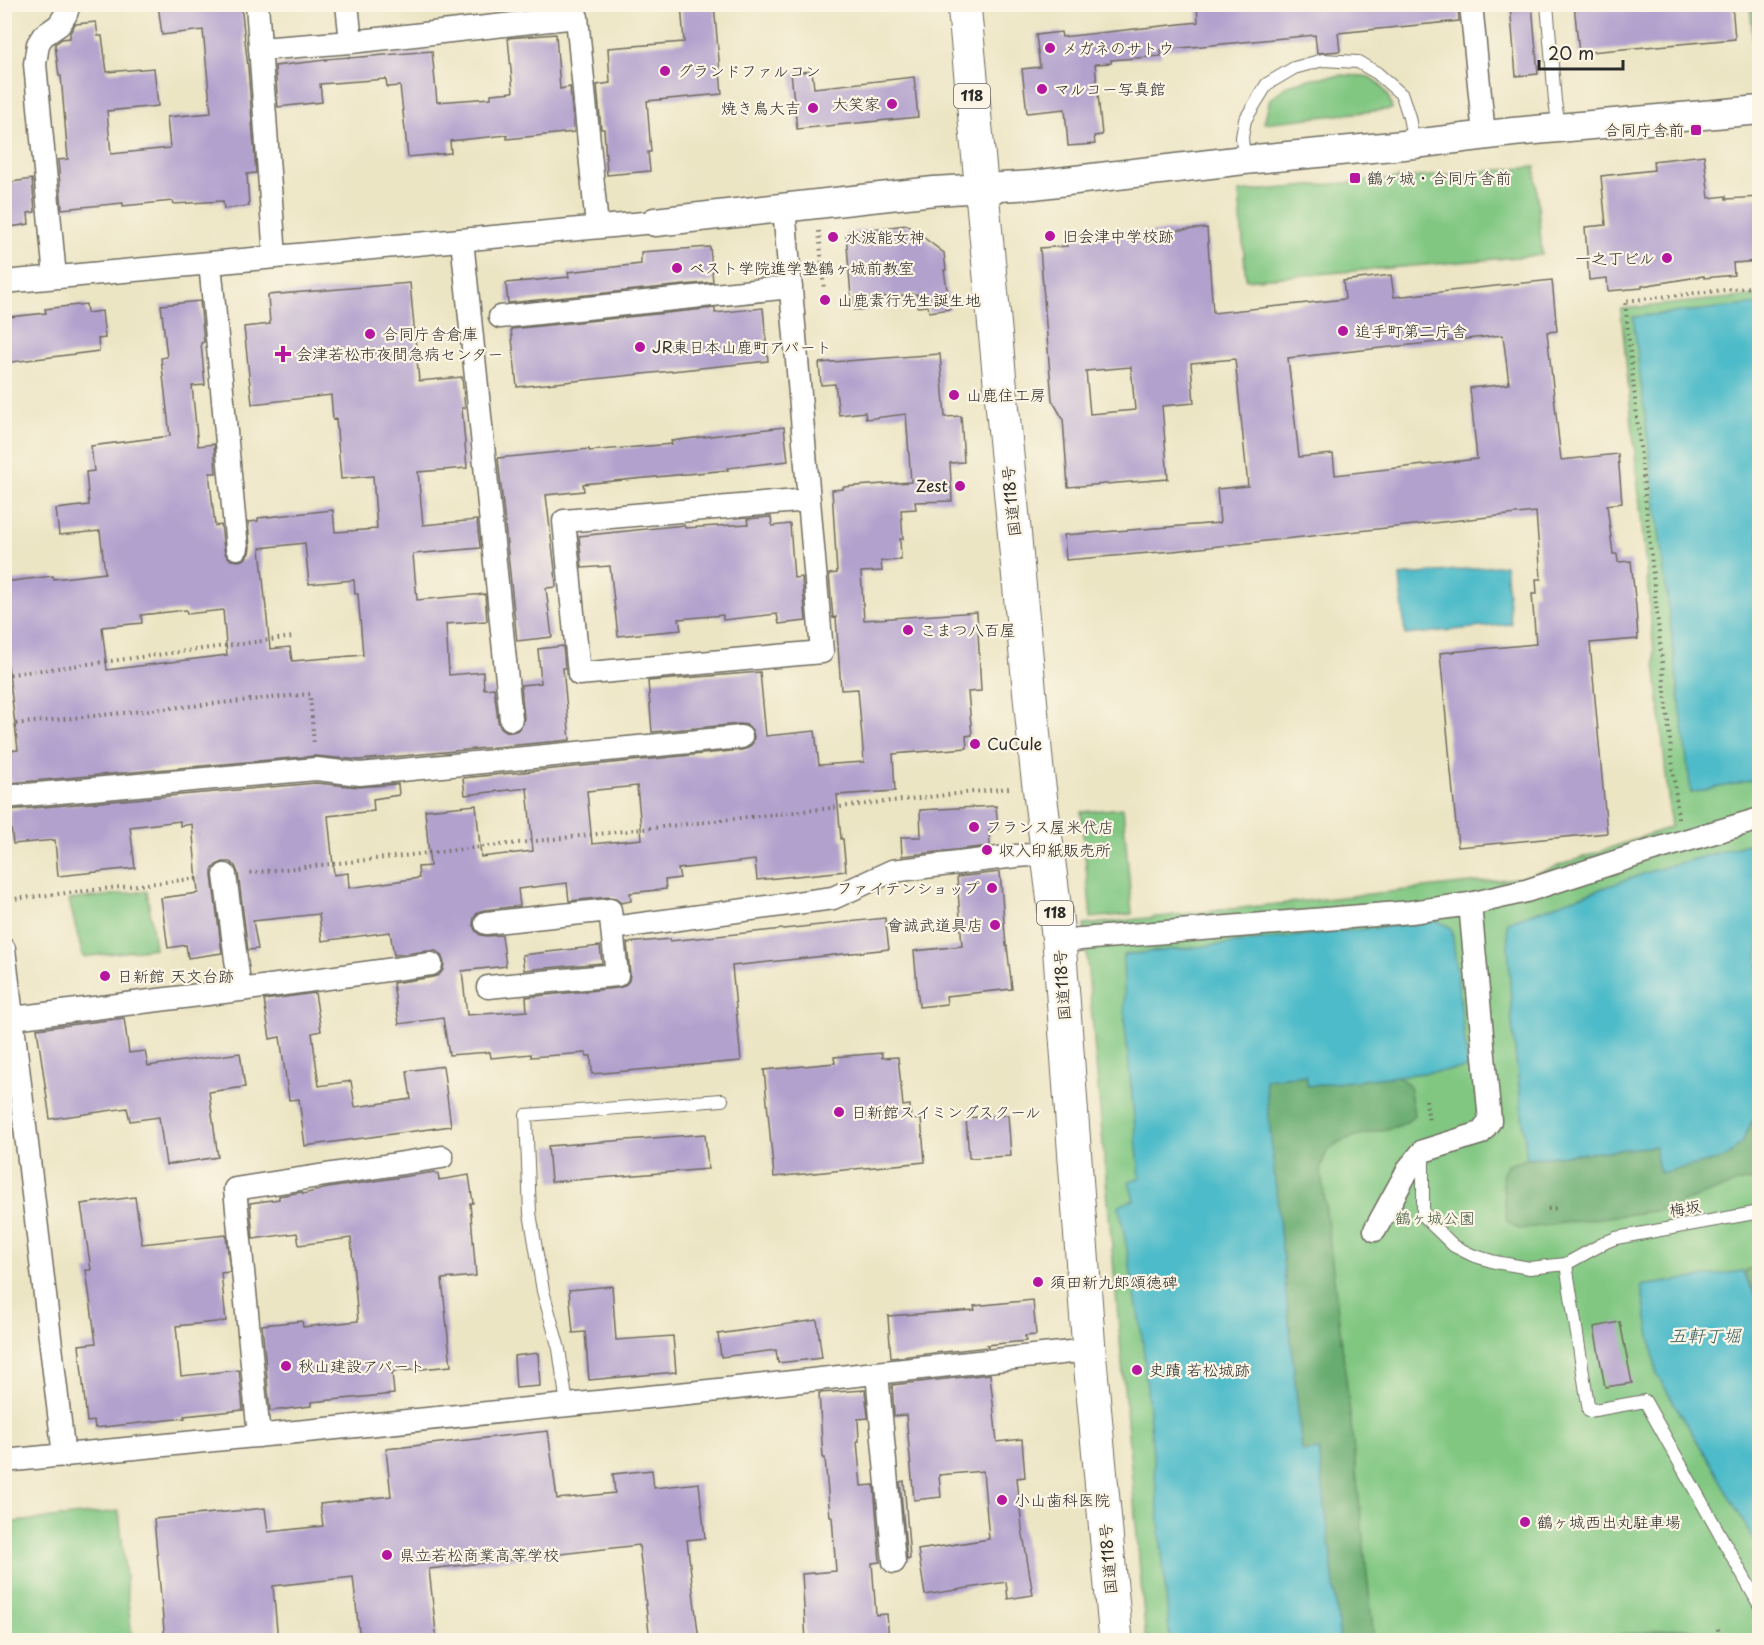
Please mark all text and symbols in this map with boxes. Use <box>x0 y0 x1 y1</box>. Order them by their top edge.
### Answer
scale bar <box>1539 33 1623 71</box>
place label: メガネのサトウ <box>1062 35 1174 59</box>
text: 20 m <box>1548 39 1594 66</box>
marker: メガネのサトウ <box>1043 41 1057 55</box>
place label: グランドファルコン <box>677 58 821 82</box>
marker: グランドファルコン <box>658 64 672 78</box>
place label: マルコー写真館 <box>1054 76 1166 100</box>
marker: マルコー写真館 <box>1035 82 1049 96</box>
road number: 118 <box>954 84 990 108</box>
place label: 大笑家 <box>832 91 880 115</box>
place label: 焼き鳥大吉 <box>721 95 801 119</box>
marker: 大笑家 <box>885 97 899 111</box>
marker: 焼き鳥大吉 <box>806 101 820 115</box>
place label: 合同庁舎前 <box>1604 117 1684 141</box>
marker: 合同庁舎前 <box>1689 123 1703 137</box>
place label: 鶴ヶ城・合同庁舎前 <box>1367 165 1511 189</box>
marker: 鶴ヶ城・合同庁舎前 <box>1348 171 1362 185</box>
place label: 旧会津中学校跡 <box>1062 223 1174 247</box>
place label: 水波能女神 <box>845 224 925 248</box>
marker: 旧会津中学校跡 <box>1043 229 1057 243</box>
marker: 水波能女神 <box>826 230 840 244</box>
place label: 一之丁ビル <box>1575 245 1655 269</box>
marker: 一之丁ビル <box>1660 251 1674 265</box>
place label: ベスト学院進学塾鶴ヶ城前教室 <box>689 255 914 279</box>
marker: ベスト学院進学塾鶴ヶ城前教室 <box>670 261 684 275</box>
place label: 山鹿素行先生誕生地 <box>837 287 981 311</box>
marker: 山鹿素行先生誕生地 <box>818 293 832 307</box>
place label: 追手町第二庁舎 <box>1355 318 1467 342</box>
place label: 合同庁舎倉庫 <box>382 321 478 345</box>
marker: 追手町第二庁舎 <box>1336 324 1350 338</box>
marker: 合同庁舎倉庫 <box>363 327 377 341</box>
place label: JR東日本山鹿町アパート <box>652 334 832 358</box>
marker: JR東日本山鹿町アパート <box>633 340 647 354</box>
place label: 会津若松市夜間急病センター <box>296 341 503 365</box>
marker: 会津若松市夜間急病センター <box>274 345 292 363</box>
place label: 山鹿住工房 <box>966 382 1046 406</box>
marker: 山鹿住工房 <box>947 388 961 402</box>
street label: 国道118号 <box>994 464 1026 538</box>
place label: Zest <box>916 473 948 497</box>
marker: Zest <box>953 479 967 493</box>
place label: こまつ八百屋 <box>920 617 1016 641</box>
marker: こまつ八百屋 <box>901 623 915 637</box>
place label: CuCule <box>987 731 1042 755</box>
marker: CuCule <box>968 737 982 751</box>
place label: フランス屋米代店 <box>986 814 1114 838</box>
marker: フランス屋米代店 <box>967 820 981 834</box>
place label: 収入印紙販売所 <box>999 837 1111 861</box>
marker: 収入印紙販売所 <box>980 843 994 857</box>
place label: ファイテンショップ <box>837 875 980 899</box>
marker: ファイテンショップ <box>985 881 999 895</box>
road number: 118 <box>1037 901 1073 925</box>
place label: 會誠武道具店 <box>887 912 983 936</box>
marker: 會誠武道具店 <box>988 918 1002 932</box>
street label: 国道118号 <box>1047 949 1075 1022</box>
place label: 日新館 天文台跡 <box>117 963 234 987</box>
marker: 日新館 天文台跡 <box>98 969 112 983</box>
place label: 日新館スイミングスクール <box>851 1099 1041 1123</box>
marker: 日新館スイミングスクール <box>832 1105 846 1119</box>
street label: 梅坂 <box>1667 1192 1703 1222</box>
park label: 鶴ヶ城公園 <box>1395 1205 1475 1229</box>
place label: 須田新九郎頌徳碑 <box>1050 1269 1178 1293</box>
marker: 須田新九郎頌徳碑 <box>1031 1275 1045 1289</box>
water label: 五軒丁堀 <box>1669 1321 1742 1348</box>
place label: 秋山建設アパート <box>298 1353 425 1377</box>
place label: 史蹟 若松城跡 <box>1149 1357 1250 1381</box>
marker: 秋山建設アパート <box>279 1359 293 1373</box>
marker: 史蹟 若松城跡 <box>1130 1363 1144 1377</box>
place label: 小山歯科医院 <box>1014 1487 1110 1511</box>
marker: 小山歯科医院 <box>995 1493 1009 1507</box>
place label: 鶴ヶ城西出丸駐車場 <box>1537 1509 1681 1533</box>
marker: 鶴ヶ城西出丸駐車場 <box>1518 1515 1532 1529</box>
street label: 国道118号 <box>1092 1522 1122 1596</box>
place label: 県立若松商業高等学校 <box>399 1542 559 1566</box>
marker: 県立若松商業高等学校 <box>380 1548 394 1562</box>

